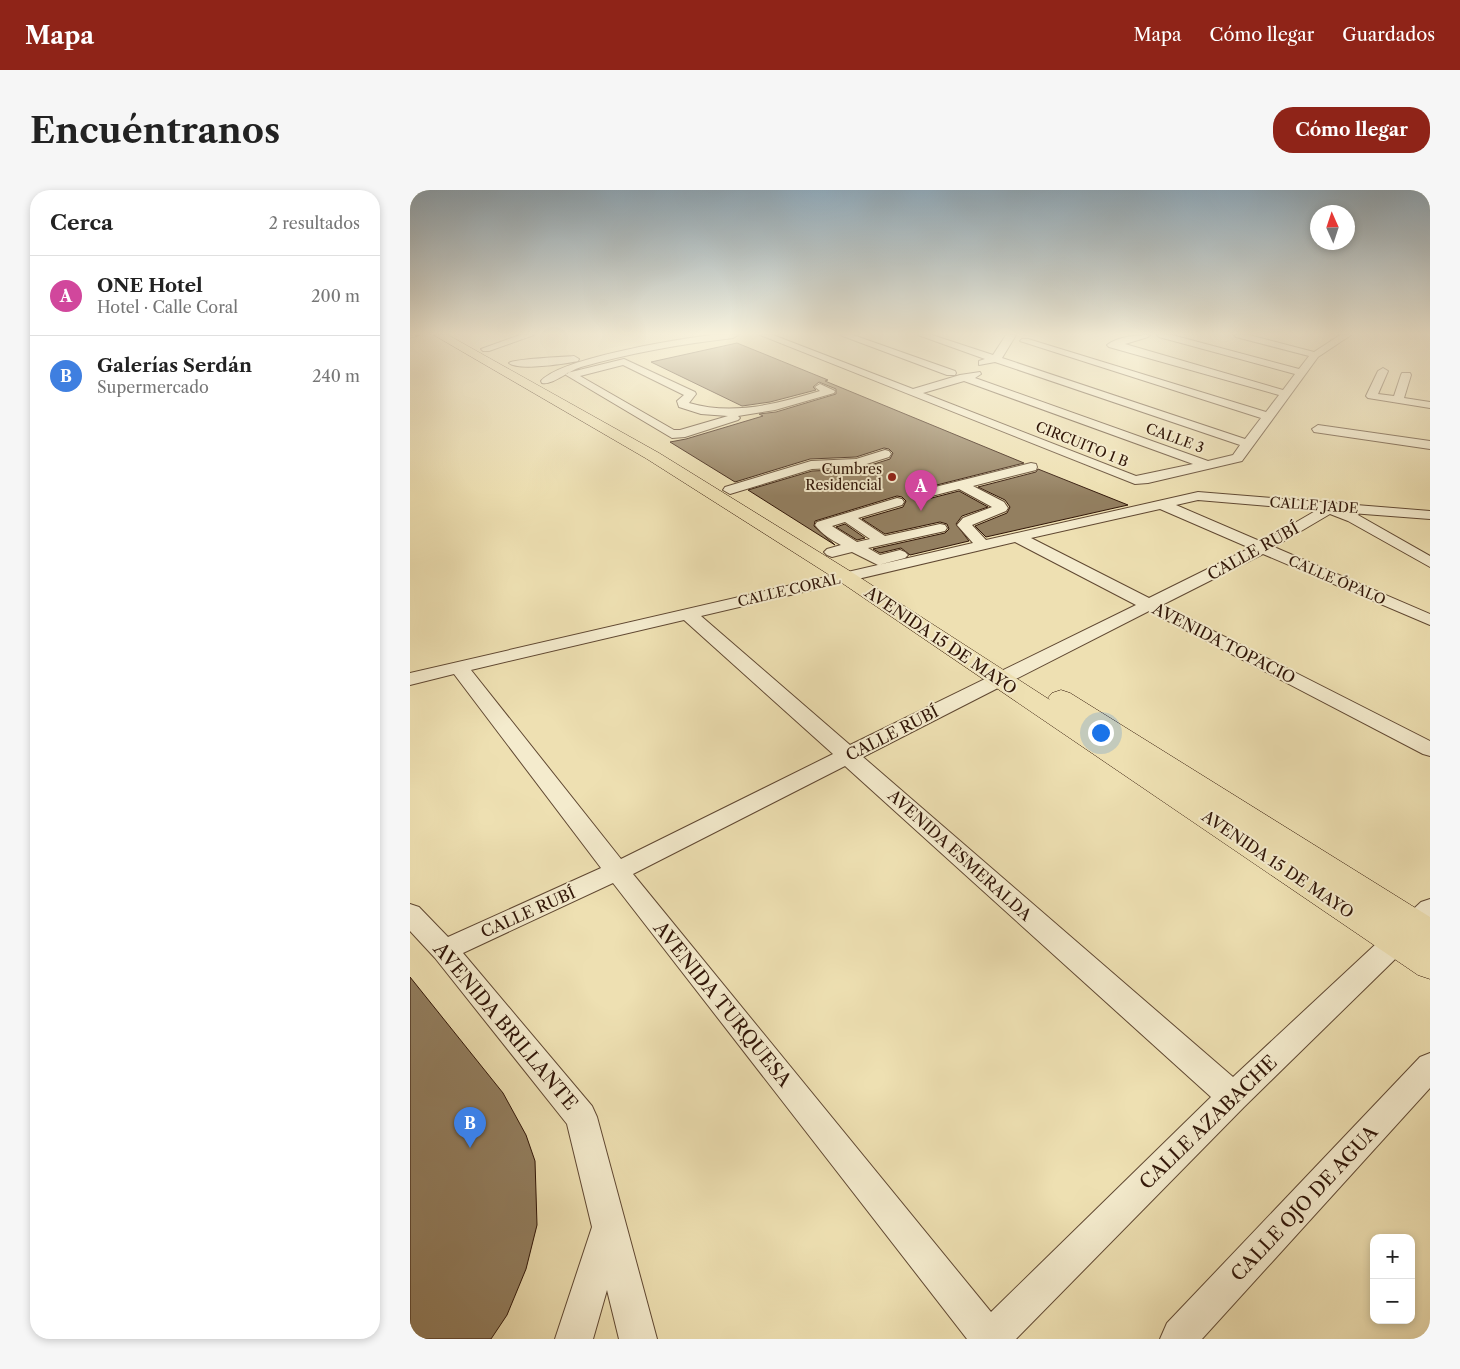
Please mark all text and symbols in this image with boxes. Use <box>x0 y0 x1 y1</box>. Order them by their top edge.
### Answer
text: Mapa <box>25 21 94 50</box>
text: Mapa <box>1133 24 1182 46</box>
text: Cómo llegar <box>1210 24 1314 46</box>
text: Guardados <box>1342 24 1435 46</box>
button: Cómo llegar <box>1273 107 1430 153</box>
text: Encuéntranos <box>30 109 280 152</box>
north arrow <box>1310 205 1355 250</box>
text: Cerca <box>50 210 113 235</box>
text: 2 resultados <box>269 213 360 233</box>
text: ONE Hotel <box>97 274 203 297</box>
text: A <box>60 286 72 306</box>
text: 200 m <box>311 286 360 306</box>
text: Hotel · Calle Coral <box>97 297 238 317</box>
text: Galerías Serdán <box>97 354 252 377</box>
text: B <box>60 366 72 386</box>
text: 240 m <box>312 366 360 386</box>
text: Supermercado <box>97 377 209 397</box>
street label: CIRCUITO 1 B <box>1033 417 1131 471</box>
street label: CALLE 3 <box>1143 419 1207 457</box>
place label: Cumbres Residencial <box>805 460 882 494</box>
pin: A <box>905 470 937 511</box>
marker: Cumbres Residencial <box>886 471 898 483</box>
street label: CALLE JADE <box>1269 493 1359 517</box>
street label: CALLE RUBÍ <box>1204 518 1302 584</box>
street label: CALLE ÓPALO <box>1286 550 1389 609</box>
street label: CALLE CORAL <box>736 569 842 611</box>
street label: AVENIDA 15 DE MAYO <box>860 581 1021 698</box>
street label: AVENIDA TOPACIO <box>1148 598 1299 688</box>
street label: CALLE RUBÍ <box>842 701 942 765</box>
your location <box>1088 720 1114 746</box>
street label: AVENIDA ESMERALDA <box>883 785 1037 926</box>
street label: AVENIDA 15 DE MAYO <box>1197 805 1358 922</box>
street label: CALLE RUBÍ <box>478 882 578 942</box>
street label: AVENIDA TURQUESA <box>648 916 797 1092</box>
street label: AVENIDA BRILLANTE <box>428 937 582 1115</box>
street label: CALLE AZABACHE <box>1135 1051 1282 1194</box>
pin: B <box>454 1107 486 1148</box>
street label: CALLE OJO DE AGUA <box>1226 1120 1383 1286</box>
map controls <box>1370 1234 1415 1324</box>
button: + <box>1370 1234 1415 1279</box>
button: − <box>1370 1279 1415 1324</box>

